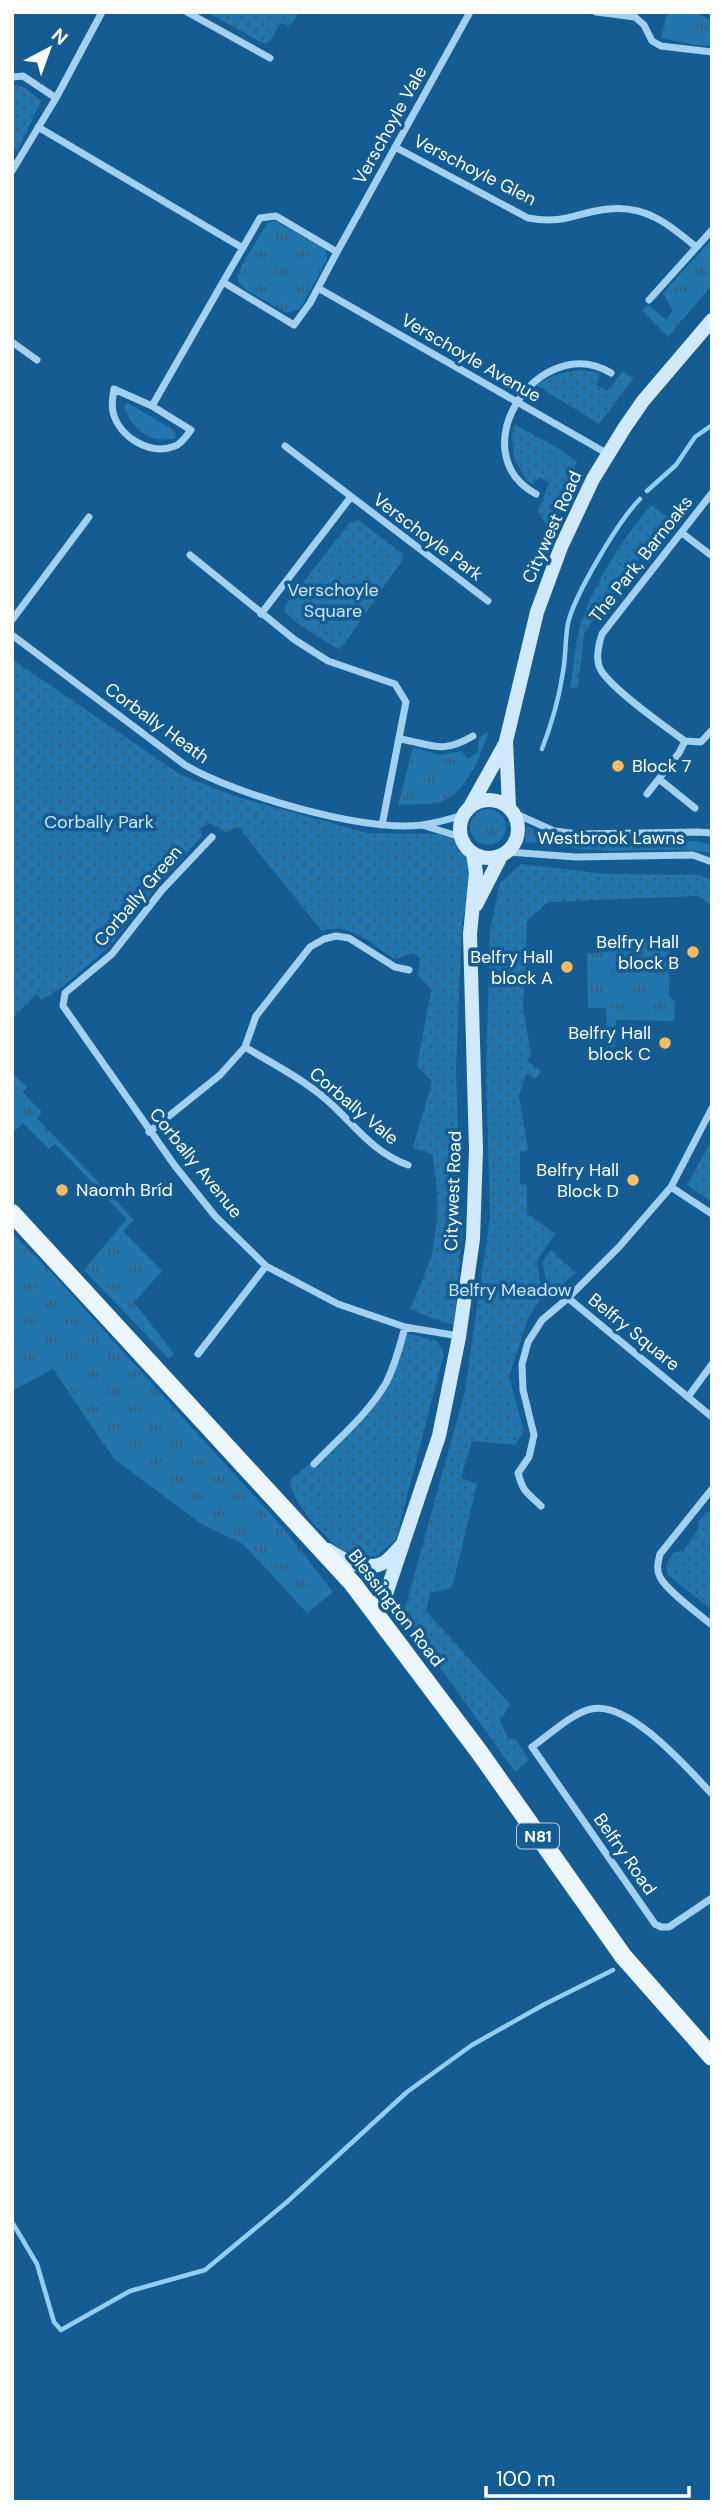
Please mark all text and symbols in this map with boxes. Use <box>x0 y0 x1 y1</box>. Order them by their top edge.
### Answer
north arrow <box>14 14 84 84</box>
text: N <box>46 23 73 51</box>
street label: Verschoyle Vale <box>348 62 432 188</box>
street label: Verschoyle Glen <box>410 129 540 211</box>
street label: Verschoyle Avenue <box>397 308 545 408</box>
street label: Citywest Road <box>517 467 587 587</box>
street label: Verschoyle Park <box>368 488 488 586</box>
street label: The Park, Barnoaks <box>584 491 698 627</box>
park label: Verschoyle Square <box>287 578 379 623</box>
street label: Corbally Heath <box>100 677 214 769</box>
place label: Block 7 <box>632 754 691 778</box>
marker: Block 7 <box>610 758 626 774</box>
park label: Corbally Park <box>44 810 154 834</box>
street label: Westbrook Lawns <box>537 826 685 850</box>
street label: Corbally Green <box>89 840 187 952</box>
place label: Belfry Hall block B <box>596 930 679 975</box>
marker: Belfry Hall block B <box>685 944 701 960</box>
place label: Belfry Hall block A <box>470 945 553 990</box>
marker: Belfry Hall block A <box>559 959 575 975</box>
place label: Belfry Hall block C <box>568 1021 651 1066</box>
marker: Belfry Hall block C <box>657 1035 673 1051</box>
street label: Corbally Vale <box>304 1062 404 1150</box>
street label: Corbally Avenue <box>144 1103 248 1223</box>
street label: Citywest Road <box>439 1130 467 1252</box>
place label: Belfry Hall Block D <box>536 1158 619 1203</box>
marker: Belfry Hall Block D <box>625 1172 641 1188</box>
place label: Naomh Bríd <box>76 1178 173 1202</box>
marker: Naomh Bríd <box>54 1182 70 1198</box>
park label: Belfry Meadow <box>448 1278 572 1302</box>
street label: Belfry Square <box>583 1288 685 1376</box>
street label: Blessington Road <box>343 1545 449 1671</box>
street label: Belfry Road <box>588 1808 662 1900</box>
road number: N81 <box>517 1824 559 1848</box>
scale bar <box>486 2454 689 2498</box>
text: 100 m <box>496 2465 556 2493</box>

